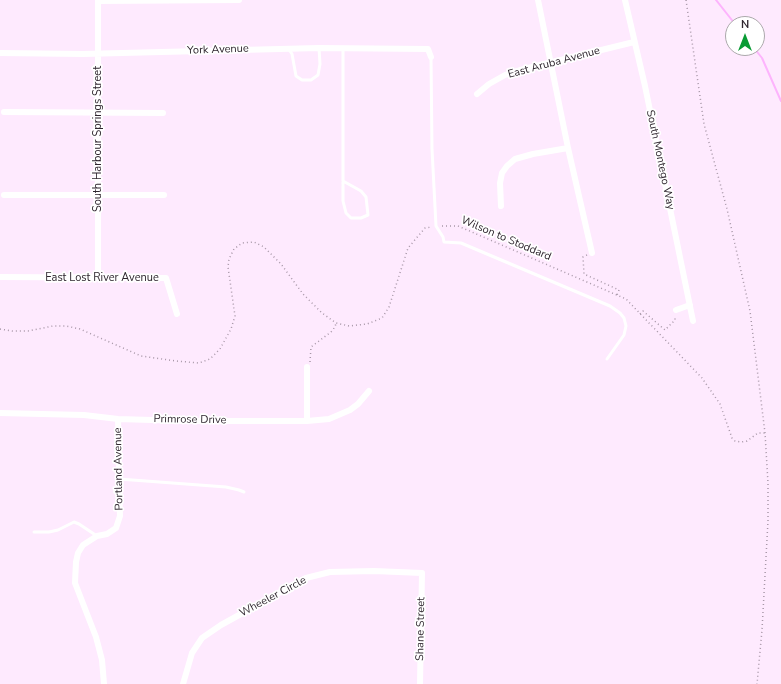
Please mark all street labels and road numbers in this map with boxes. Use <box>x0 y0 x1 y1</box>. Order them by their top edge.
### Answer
street label: York Avenue <box>187 42 249 58</box>
street label: East Aruba Avenue <box>507 44 601 82</box>
street label: South Harbour Springs Street <box>91 66 105 212</box>
street label: South Montego Way <box>643 109 677 211</box>
street label: Wilson to Stoddard <box>459 214 553 264</box>
street label: East Lost River Avenue <box>45 271 159 285</box>
street label: Primrose Drive <box>153 413 227 427</box>
street label: Portland Avenue <box>112 427 126 511</box>
street label: Wheeler Circle <box>237 574 309 620</box>
street label: Shane Street <box>414 597 428 661</box>

